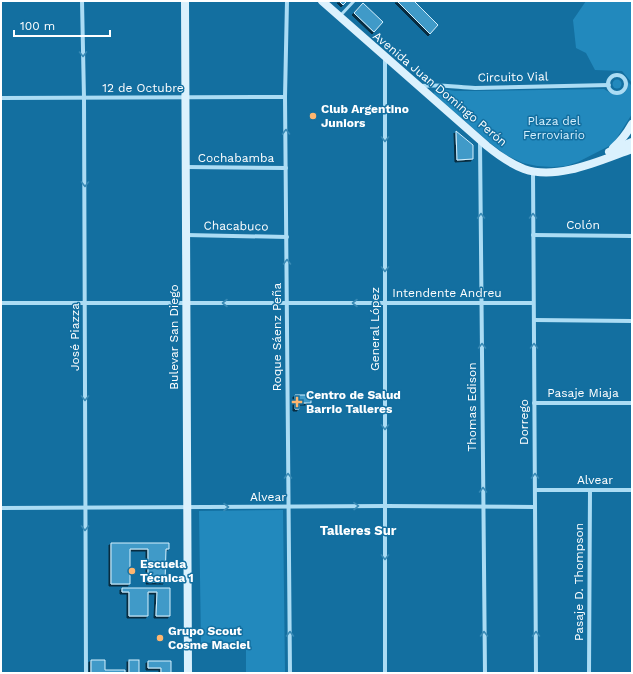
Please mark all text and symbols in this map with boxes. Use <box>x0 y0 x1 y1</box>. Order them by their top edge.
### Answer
scale bar <box>14 12 110 38</box>
text: 100 m <box>20 19 55 33</box>
street label: Avenida Juan Domingo Perón <box>370 29 510 149</box>
one-way arrow <box>79 51 88 57</box>
street label: Circuito Vial <box>477 69 549 85</box>
street label: 12 de Octubre <box>102 81 184 95</box>
place label: Club Argentino Juniors <box>321 102 409 130</box>
marker: Club Argentino Juniors <box>308 111 318 121</box>
park label: Plaza del Ferroviario <box>523 114 585 142</box>
one-way arrow <box>282 129 290 135</box>
one-way arrow <box>381 136 389 142</box>
street label: Cochabamba <box>198 151 274 165</box>
one-way arrow <box>81 181 89 187</box>
one-way arrow <box>477 213 485 219</box>
one-way arrow <box>529 213 537 219</box>
street label: Chacabuco <box>203 218 269 234</box>
street label: Colón <box>566 218 600 232</box>
one-way arrow <box>283 259 291 265</box>
one-way arrow <box>381 266 389 272</box>
street label: Roque Sáenz Peña <box>270 283 284 391</box>
street label: Bulevar San Diego <box>167 284 181 390</box>
street label: Intendente Andreu <box>392 286 502 300</box>
street label: General López <box>368 287 382 371</box>
one-way arrow <box>222 299 228 307</box>
one-way arrow <box>352 299 358 307</box>
street label: José Piazza <box>68 303 82 371</box>
one-way arrow <box>478 343 486 349</box>
one-way arrow <box>530 343 538 349</box>
street label: Thomas Edison <box>465 362 479 452</box>
street label: Pasaje Miaja <box>547 386 619 400</box>
place label: Centro de Salud Barrio Talleres <box>306 388 401 416</box>
one-way arrow <box>81 395 89 401</box>
marker: Centro de Salud Barrio Talleres <box>291 396 303 408</box>
street label: Dorrego <box>517 399 531 445</box>
one-way arrow <box>381 424 389 430</box>
one-way arrow <box>284 473 292 479</box>
one-way arrow <box>531 473 539 479</box>
street label: Alvear <box>577 473 613 487</box>
one-way arrow <box>479 487 487 493</box>
street label: Alvear <box>250 490 286 504</box>
one-way arrow <box>353 502 359 510</box>
one-way arrow <box>223 503 229 511</box>
district label: Talleres Sur <box>320 523 397 538</box>
street label: Pasaje D. Thompson <box>572 523 586 641</box>
one-way arrow <box>81 525 89 531</box>
one-way arrow <box>381 554 389 560</box>
place label: Escuela Técnica 1 <box>140 557 194 585</box>
marker: Escuela Técnica 1 <box>127 566 137 576</box>
place label: Grupo Scout Cosme Maciel <box>168 624 250 652</box>
one-way arrow <box>286 631 294 637</box>
one-way arrow <box>480 631 488 637</box>
one-way arrow <box>532 631 540 637</box>
marker: Grupo Scout Cosme Maciel <box>155 633 165 643</box>

